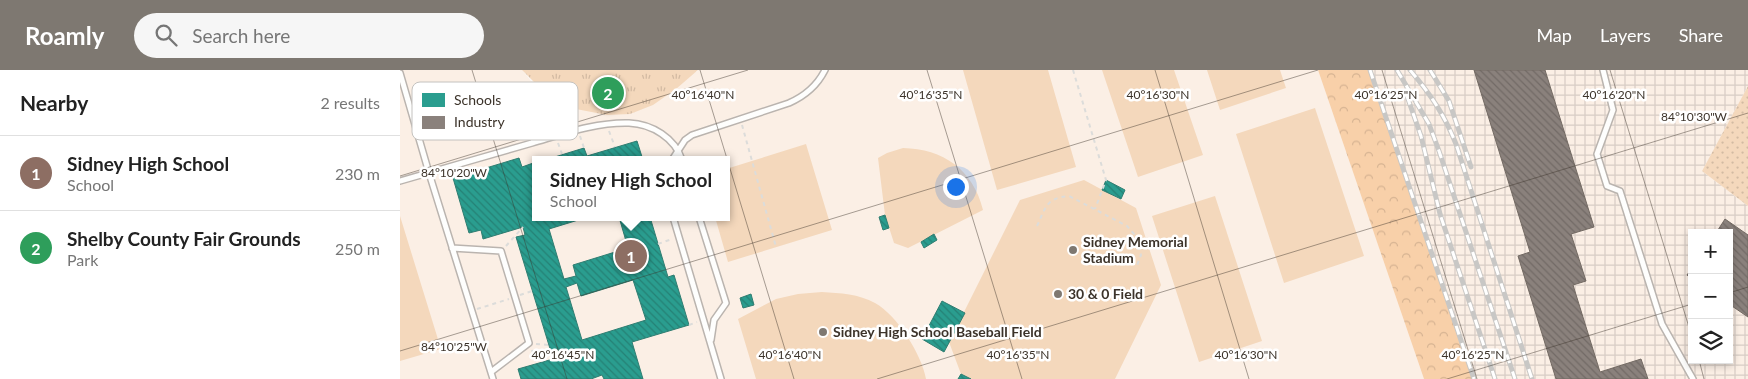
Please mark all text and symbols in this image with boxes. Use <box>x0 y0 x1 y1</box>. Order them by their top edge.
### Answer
search box <box>134 13 484 58</box>
text: Roamly <box>25 21 104 50</box>
icon: search <box>152 21 180 49</box>
text: Search here <box>192 24 290 47</box>
text: Map <box>1536 24 1572 46</box>
text: Layers <box>1600 24 1651 46</box>
text: Share <box>1679 24 1723 46</box>
pin: 2 <box>592 74 624 112</box>
legend <box>412 82 578 140</box>
text: 40°16'40"N <box>672 87 734 102</box>
text: 40°16'35"N <box>900 87 962 102</box>
text: 40°16'30"N <box>1127 87 1189 102</box>
text: 40°16'25"N <box>1355 87 1417 102</box>
text: 40°16'20"N <box>1583 87 1645 102</box>
text: Nearby <box>20 90 88 115</box>
text: Schools <box>454 91 501 108</box>
text: 2 results <box>320 93 380 112</box>
text: 84°10'30"W <box>1661 109 1728 124</box>
text: Industry <box>454 113 505 130</box>
text: Sidney High School <box>67 152 229 175</box>
popup <box>532 156 730 221</box>
text: 1 <box>31 164 41 183</box>
text: 230 m <box>335 164 380 183</box>
text: 84°10'20"W <box>421 165 488 180</box>
text: Sidney High School <box>550 168 712 191</box>
your location <box>943 174 969 200</box>
text: School <box>67 175 114 194</box>
text: School <box>550 191 597 210</box>
text: Shelby County Fair Grounds <box>67 227 301 250</box>
map controls <box>1688 229 1733 364</box>
button: + <box>1688 229 1733 274</box>
place label: Sidney Memorial Stadium <box>1083 233 1187 266</box>
pin: 1 <box>615 237 647 275</box>
text: 2 <box>31 239 41 258</box>
text: 250 m <box>335 239 380 258</box>
marker: Sidney Memorial Stadium <box>1067 244 1079 256</box>
text: Park <box>67 250 98 269</box>
button: − <box>1688 274 1733 319</box>
place label: 30 & 0 Field <box>1068 285 1143 302</box>
marker: 30 & 0 Field <box>1052 288 1064 300</box>
button: layers <box>1688 319 1733 364</box>
place label: Sidney High School Baseball Field <box>833 323 1042 340</box>
marker: Sidney High School Baseball Field <box>817 326 829 338</box>
text: 84°10'25"W <box>421 339 488 354</box>
text: 40°16'45"N <box>532 347 594 362</box>
text: 40°16'40"N <box>759 347 821 362</box>
text: 40°16'35"N <box>987 347 1049 362</box>
text: 40°16'30"N <box>1215 347 1277 362</box>
text: 40°16'25"N <box>1442 347 1504 362</box>

